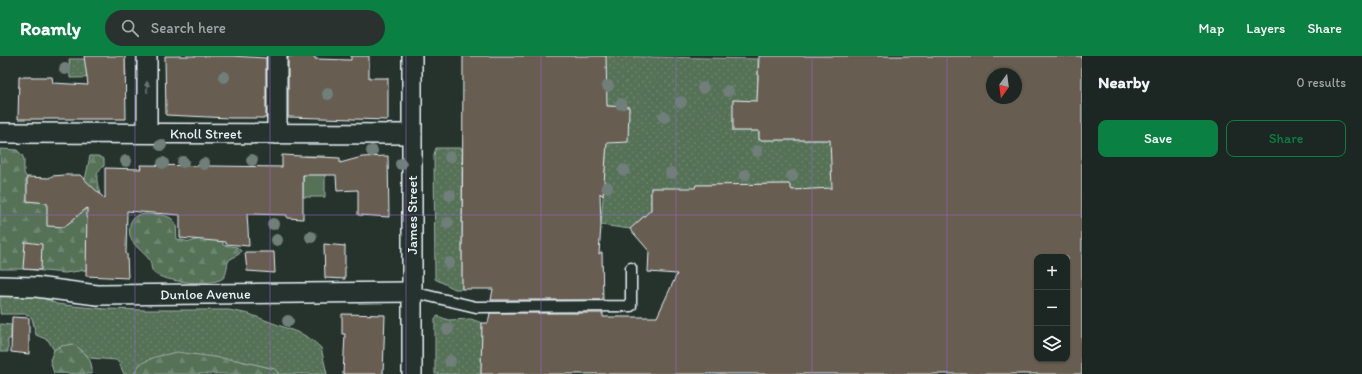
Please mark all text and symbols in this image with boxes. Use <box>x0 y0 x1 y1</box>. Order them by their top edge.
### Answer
search box <box>105 10 385 46</box>
text: Roamly <box>20 17 81 40</box>
icon: search <box>119 17 141 39</box>
text: Search here <box>151 19 226 37</box>
text: Map <box>1199 20 1224 37</box>
text: Layers <box>1246 20 1285 37</box>
text: Share <box>1307 20 1342 37</box>
north arrow <box>986 68 1022 104</box>
text: Nearby <box>1098 72 1150 92</box>
text: 0 results <box>1296 75 1346 90</box>
one-way arrow <box>144 80 150 93</box>
button: Save <box>1098 120 1218 157</box>
button: Share <box>1226 120 1346 157</box>
street label: Knoll Street <box>170 125 242 142</box>
street label: James Street <box>404 176 421 255</box>
map controls <box>1034 254 1070 362</box>
button: + <box>1034 254 1070 290</box>
street label: Dunloe Avenue <box>160 285 251 303</box>
button: − <box>1034 290 1070 326</box>
button: layers <box>1034 326 1070 362</box>

